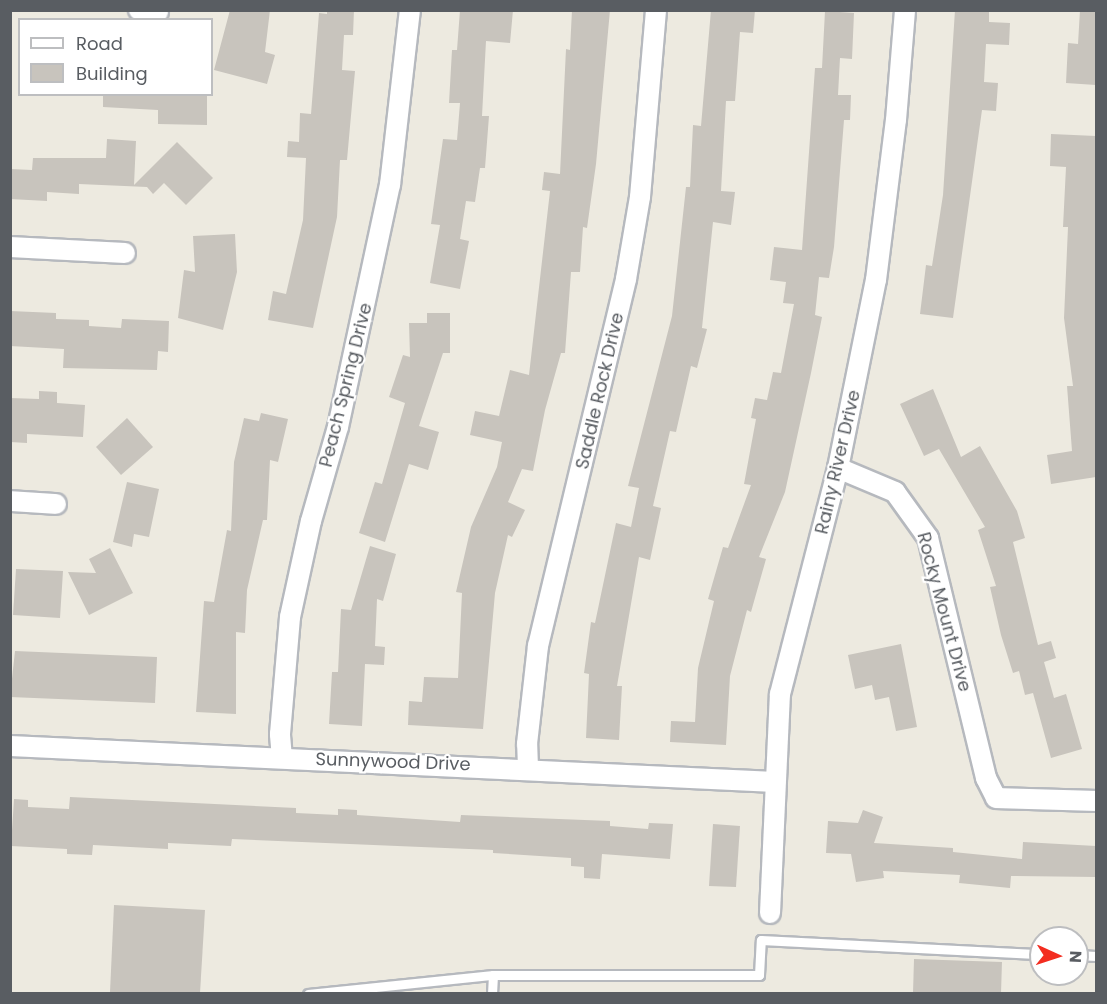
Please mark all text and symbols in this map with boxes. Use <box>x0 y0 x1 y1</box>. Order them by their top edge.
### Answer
legend <box>18 18 213 96</box>
text: Road <box>76 31 123 56</box>
text: Building <box>76 61 148 86</box>
street label: Peach Spring Drive <box>315 301 377 469</box>
street label: Saddle Rock Drive <box>571 311 629 471</box>
street label: Rainy River Drive <box>811 388 865 536</box>
street label: Rocky Mount Drive <box>912 530 976 694</box>
street label: Sunnywood Drive <box>315 748 471 776</box>
north arrow <box>1029 926 1089 986</box>
text: N <box>1064 950 1087 963</box>

